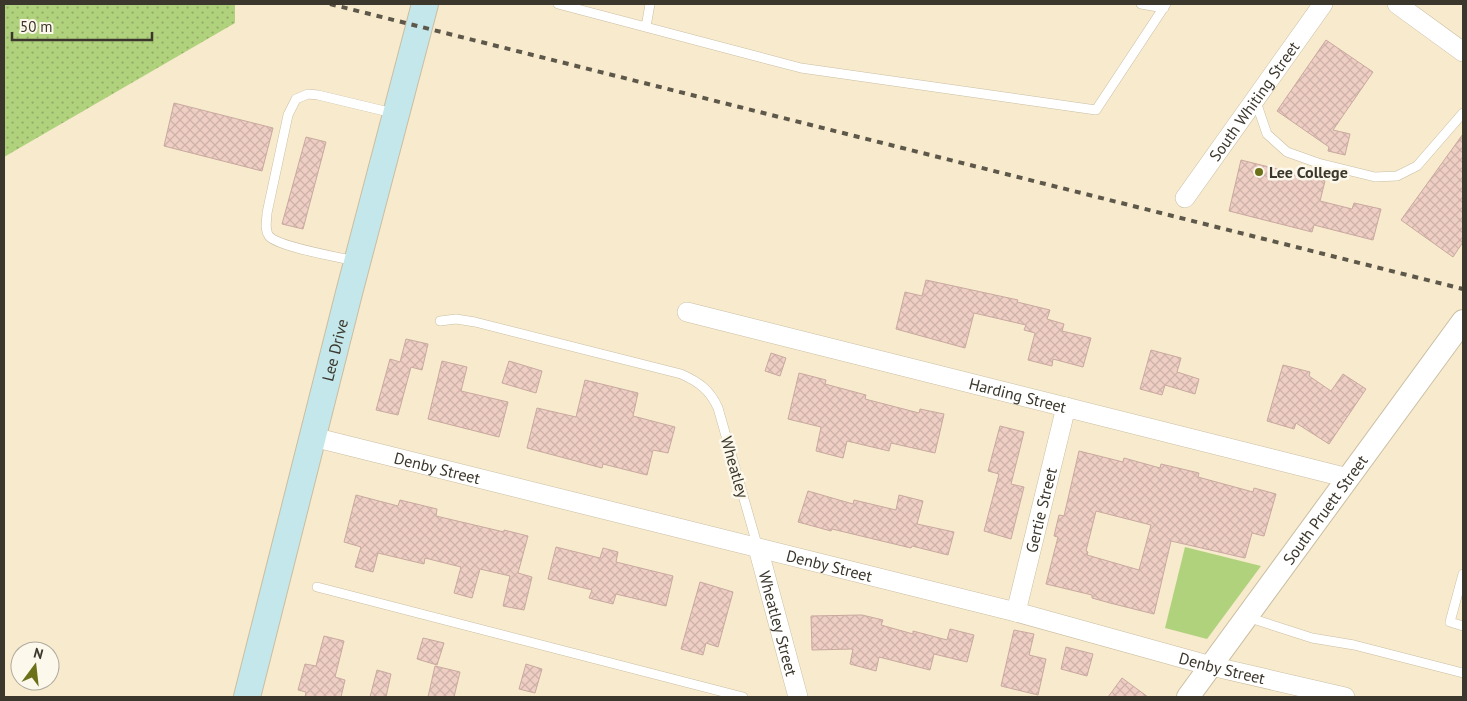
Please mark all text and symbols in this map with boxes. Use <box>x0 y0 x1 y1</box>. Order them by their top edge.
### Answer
scale bar <box>12 10 152 42</box>
text: 50 m <box>20 17 53 36</box>
street label: South Whiting Street <box>1205 37 1304 165</box>
place label: Lee College <box>1269 162 1348 182</box>
marker: Lee College <box>1253 166 1265 178</box>
street label: Lee Drive <box>317 317 352 383</box>
street label: Harding Street <box>967 373 1069 417</box>
street label: Wheatley <box>717 434 753 501</box>
street label: Denby Street <box>392 448 483 488</box>
street label: South Pruett Street <box>1278 451 1372 568</box>
street label: Gertie Street <box>1021 465 1061 555</box>
street label: Denby Street <box>784 545 875 586</box>
street label: Wheatley Street <box>755 569 802 679</box>
north arrow <box>10 641 60 691</box>
text: N <box>32 644 45 663</box>
street label: Denby Street <box>1177 648 1268 688</box>

